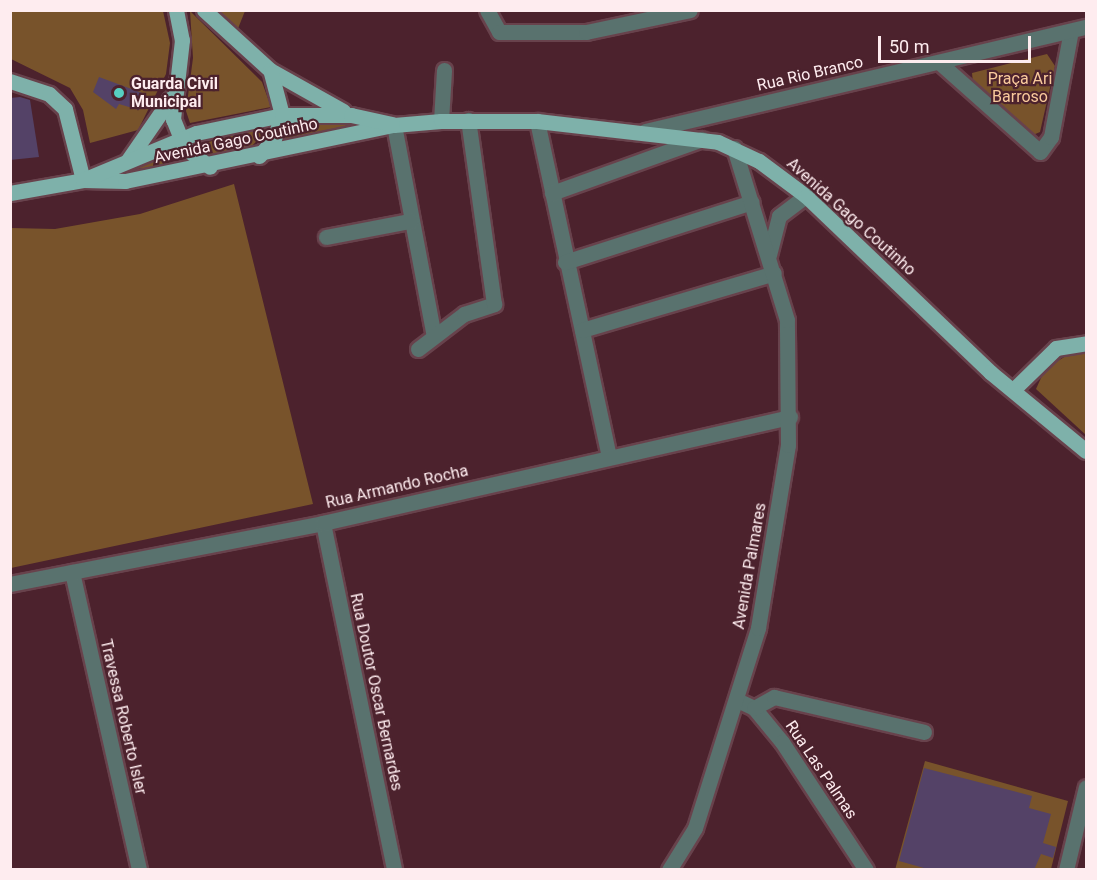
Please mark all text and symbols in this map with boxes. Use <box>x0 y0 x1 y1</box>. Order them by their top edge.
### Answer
scale bar <box>881 24 1034 62</box>
text: 50 m <box>889 36 929 57</box>
street label: Rua Rio Branco <box>755 52 865 96</box>
park label: Praça Ari Barroso <box>988 69 1052 107</box>
place label: Guarda Civil Municipal <box>131 74 218 112</box>
marker: Guarda Civil Municipal <box>112 86 126 100</box>
street label: Avenida Gago Coutinho <box>153 114 319 168</box>
street label: Avenida Gago Coutinho <box>783 154 919 280</box>
street label: Rua Armando Rocha <box>324 461 470 513</box>
street label: Avenida Palmares <box>729 501 771 631</box>
street label: Rua Doutor Oscar Bernardes <box>346 591 406 793</box>
street label: Travessa Roberto Isler <box>96 637 150 797</box>
street label: Rua Las Palmas <box>781 717 861 823</box>

